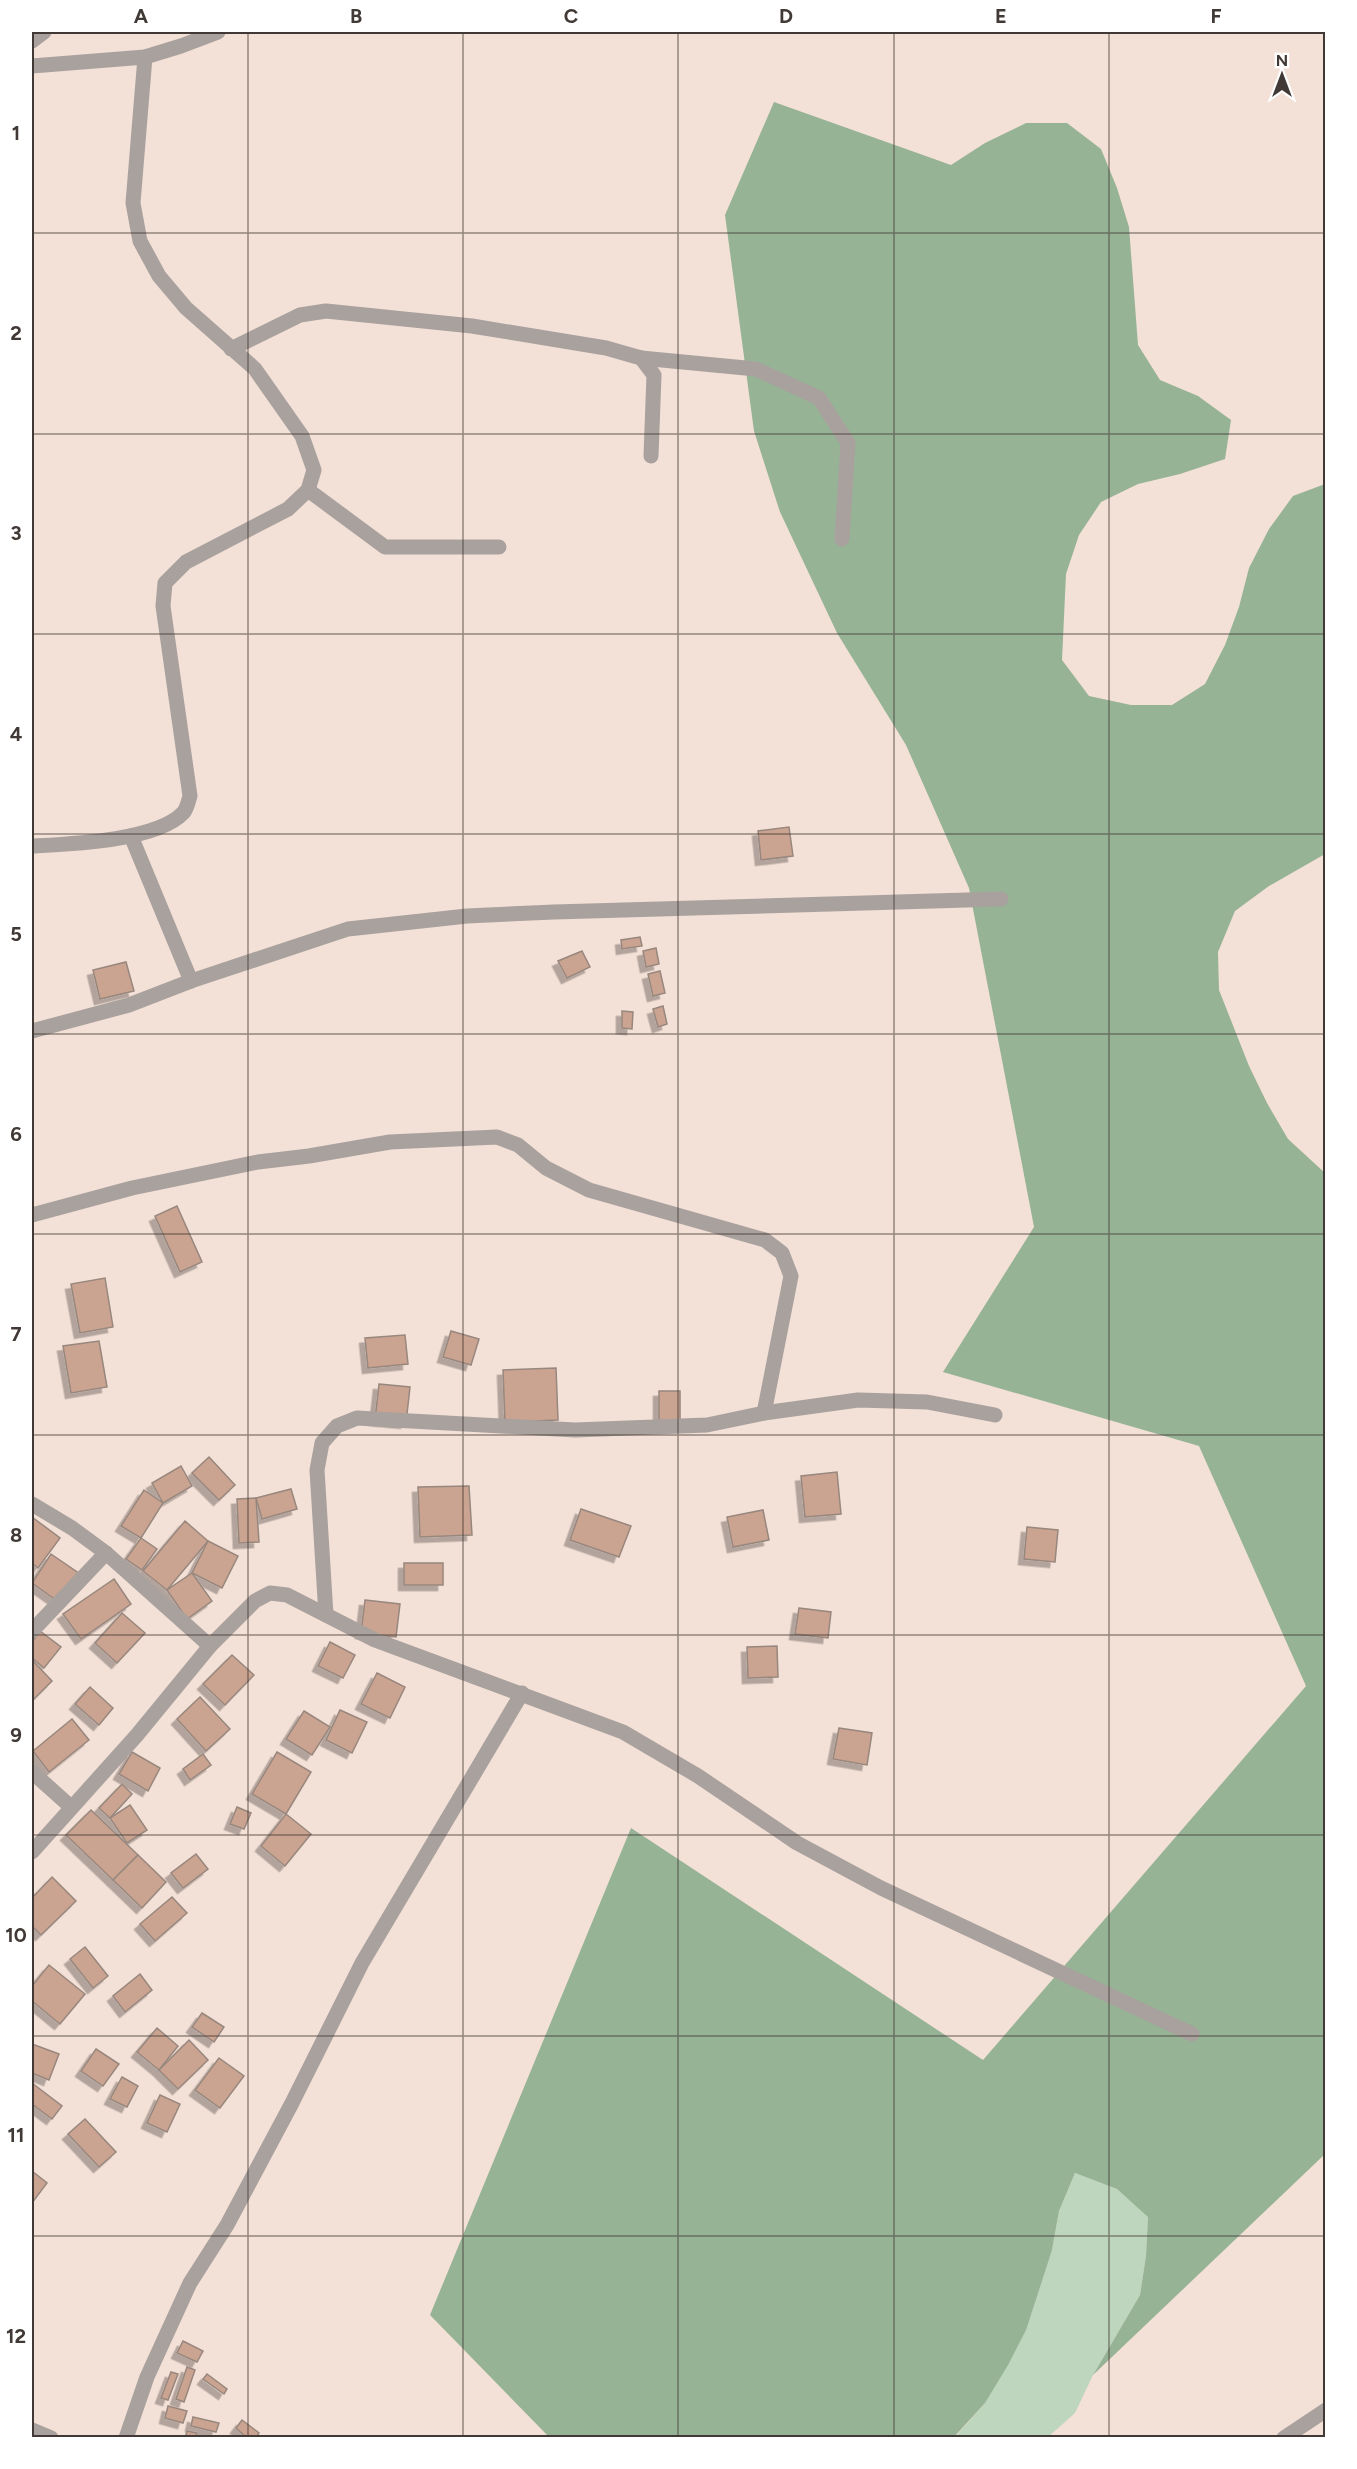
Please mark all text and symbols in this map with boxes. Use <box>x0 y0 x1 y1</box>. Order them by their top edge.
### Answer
text: A <box>134 4 149 28</box>
text: B <box>350 4 362 28</box>
text: C <box>564 4 578 28</box>
text: D <box>779 4 793 28</box>
text: E <box>995 4 1007 28</box>
text: F <box>1210 4 1222 28</box>
north arrow <box>1252 45 1312 105</box>
text: N <box>1276 51 1288 70</box>
text: 1 <box>12 121 20 145</box>
text: 2 <box>10 321 22 345</box>
text: 3 <box>10 521 22 545</box>
text: 4 <box>10 722 23 746</box>
text: 5 <box>10 922 22 946</box>
text: 6 <box>10 1122 22 1146</box>
text: 7 <box>10 1322 22 1346</box>
text: 8 <box>10 1523 22 1547</box>
text: 9 <box>10 1723 22 1747</box>
text: 10 <box>5 1923 27 1947</box>
text: 11 <box>8 2123 24 2147</box>
text: 12 <box>6 2324 26 2348</box>

